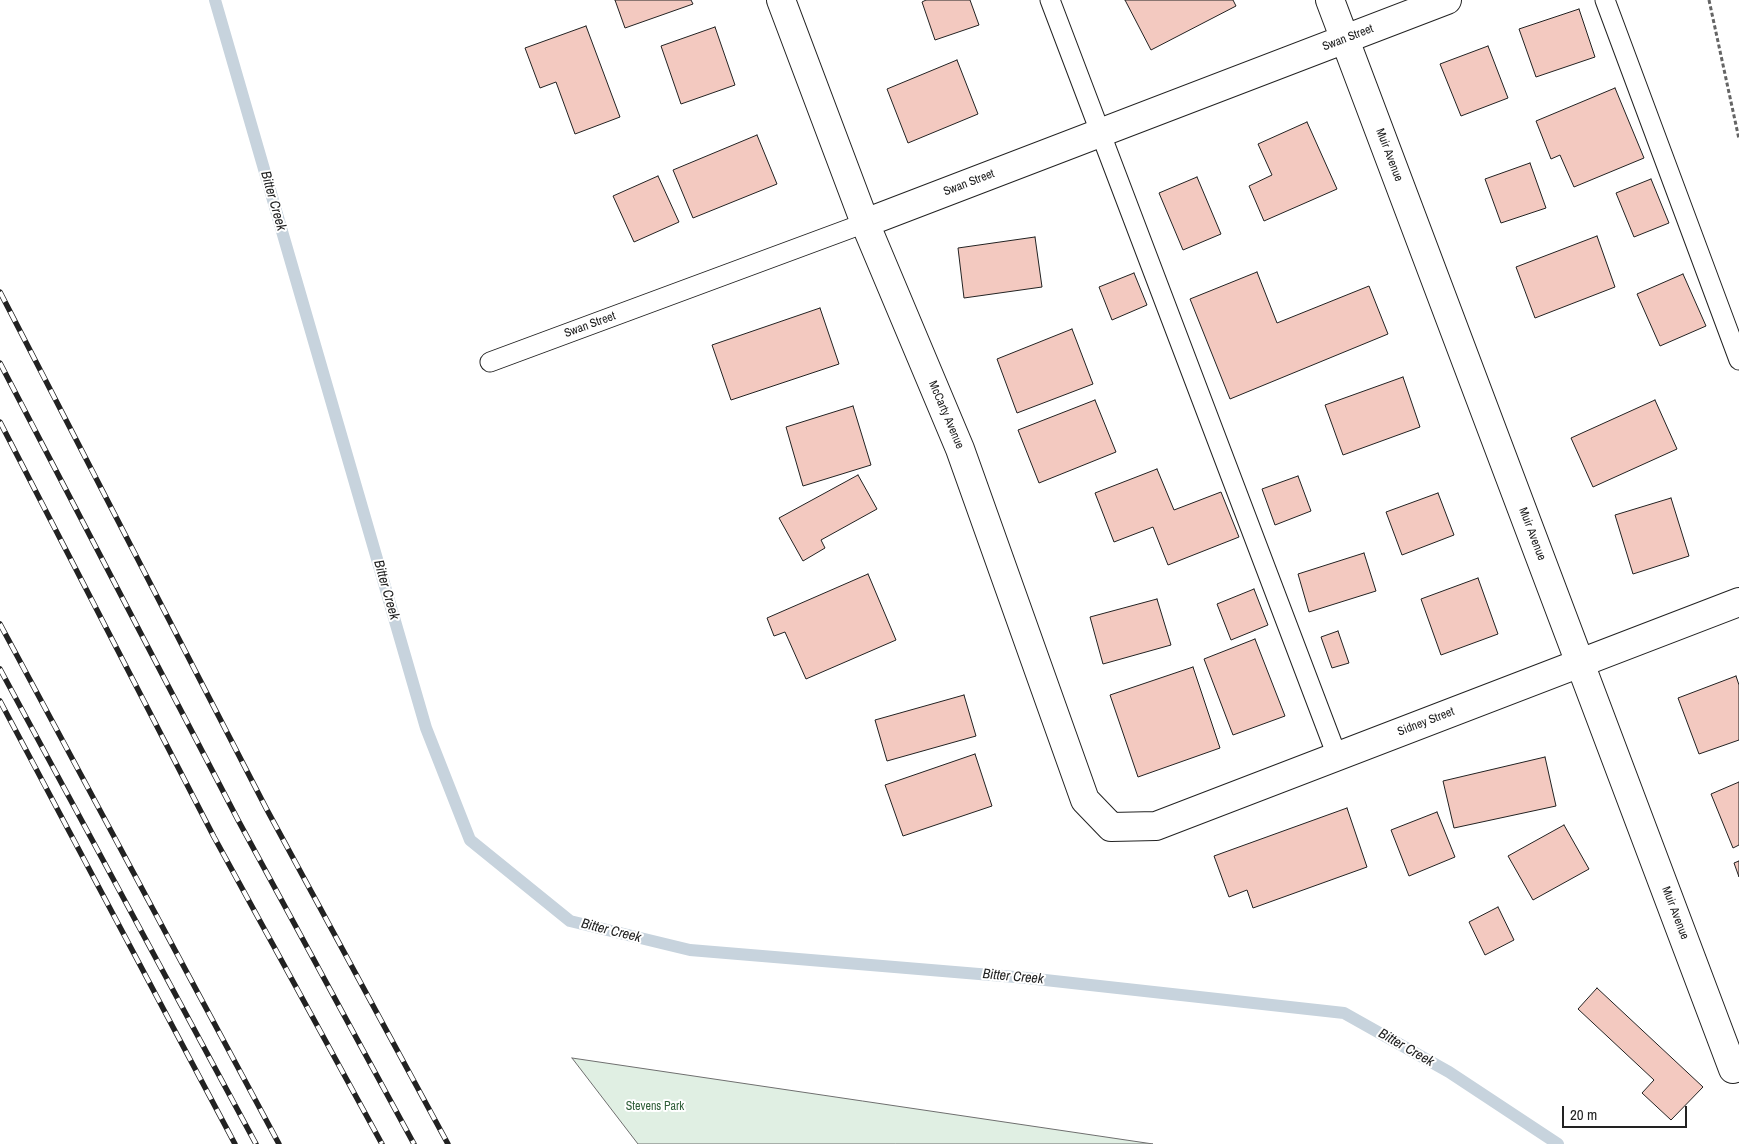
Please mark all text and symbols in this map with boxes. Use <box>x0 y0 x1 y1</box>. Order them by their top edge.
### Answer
street label: Swan Street <box>1320 22 1376 54</box>
street label: Muir Avenue <box>1372 126 1406 184</box>
street label: Swan Street <box>941 167 997 199</box>
water label: Bitter Creek <box>256 169 290 233</box>
street label: Swan Street <box>562 309 618 341</box>
street label: McCarty Avenue <box>925 379 967 451</box>
street label: Muir Avenue <box>1515 505 1549 563</box>
water label: Bitter Creek <box>369 558 403 622</box>
street label: Sidney Street <box>1396 705 1456 739</box>
street label: Muir Avenue <box>1658 884 1692 942</box>
water label: Bitter Creek <box>579 915 643 947</box>
water label: Bitter Creek <box>982 966 1044 988</box>
water label: Bitter Creek <box>1375 1025 1437 1071</box>
scale bar <box>1564 1096 1689 1128</box>
park label: Stevens Park <box>626 1100 684 1114</box>
text: 20 m <box>1570 1104 1597 1125</box>

